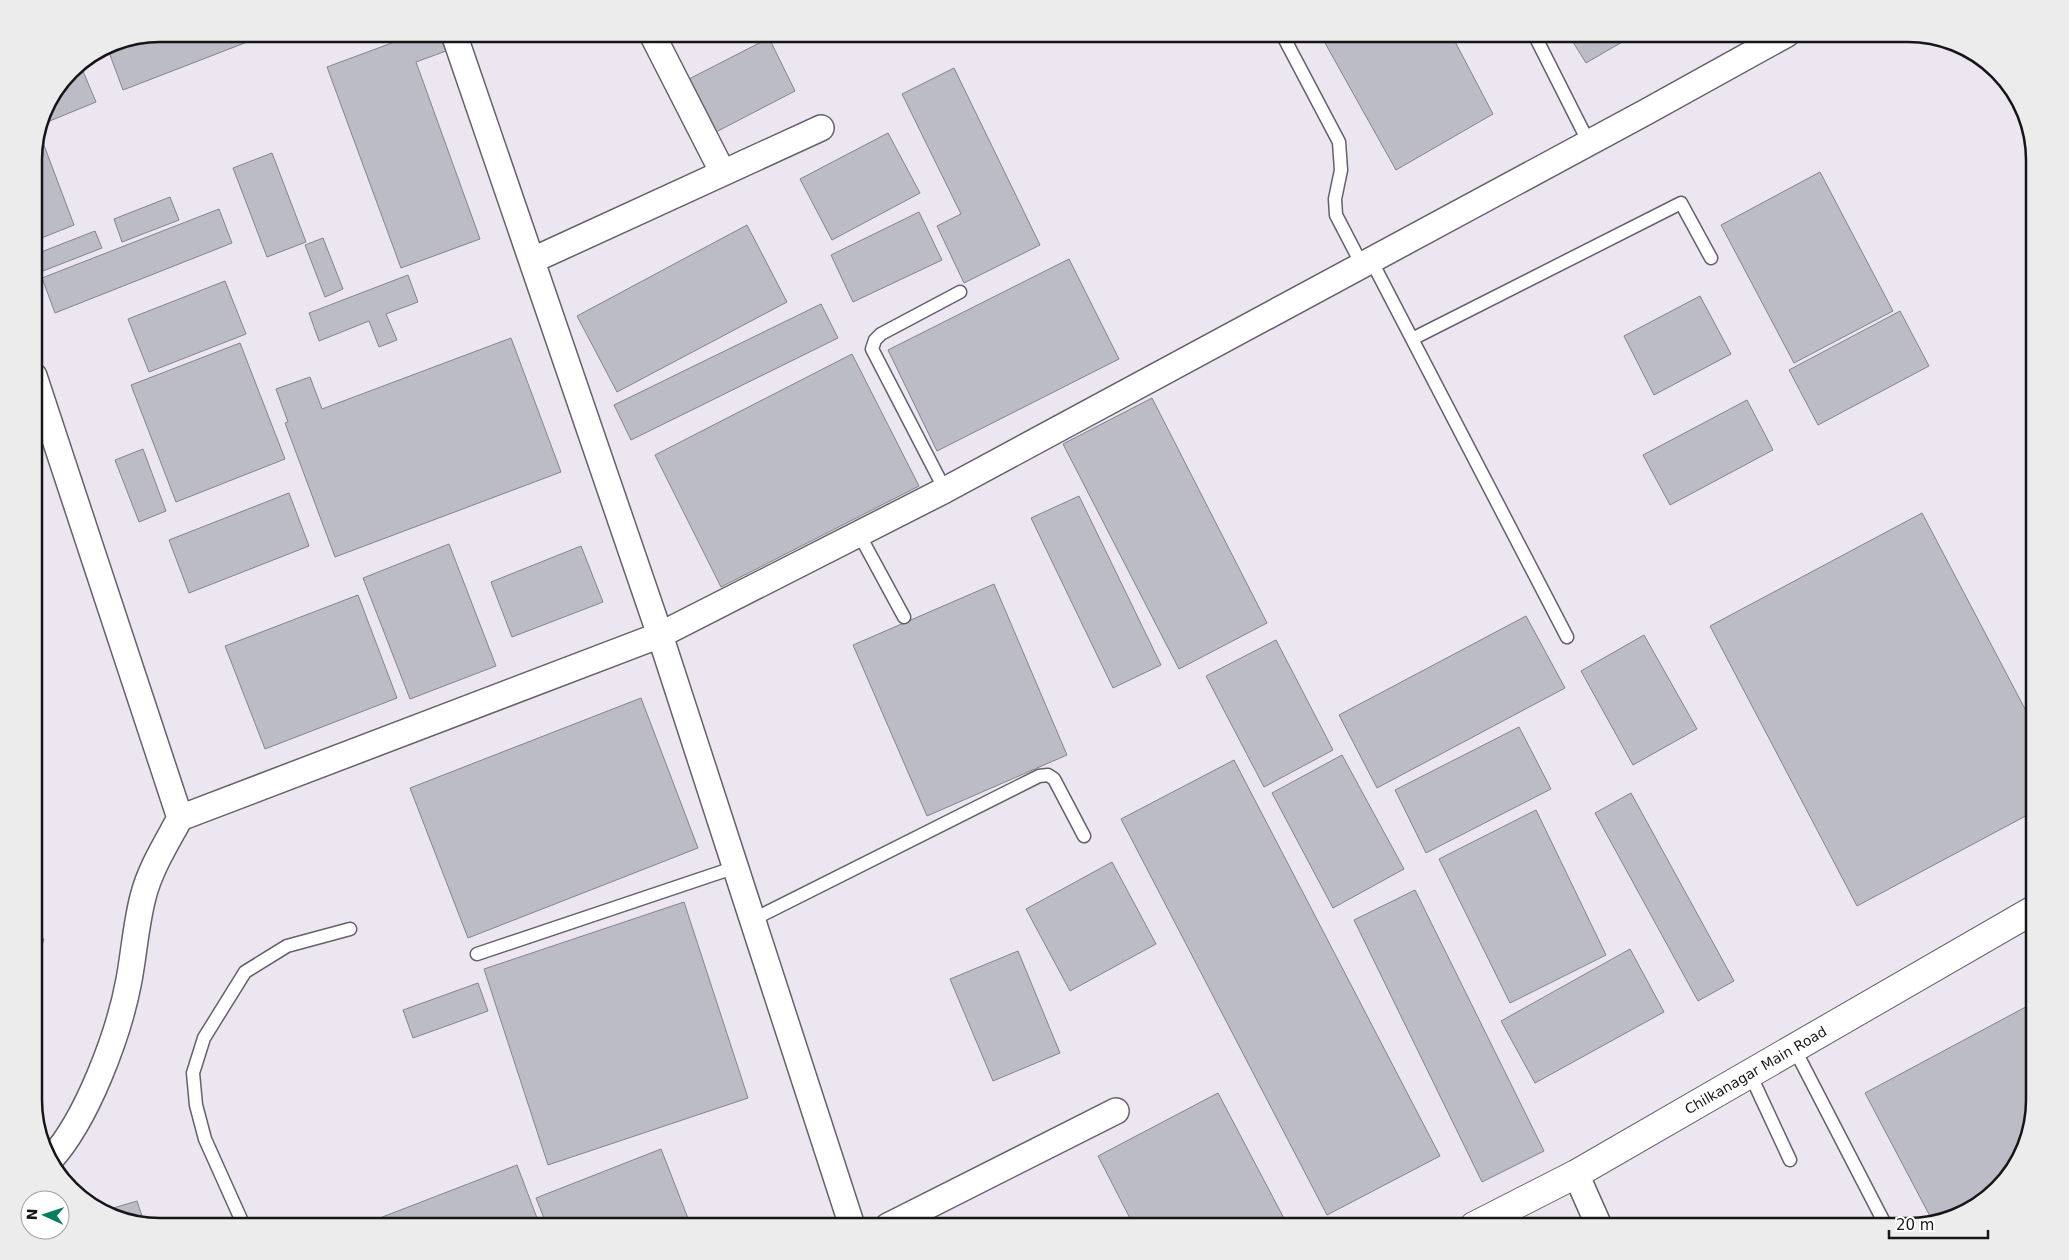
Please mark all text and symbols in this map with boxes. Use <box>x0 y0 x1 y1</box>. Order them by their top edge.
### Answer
street label: Chilkanagar Main Road <box>1682 1023 1829 1117</box>
north arrow <box>20 1190 70 1240</box>
text: N <box>24 1208 40 1221</box>
scale bar <box>1889 1208 1988 1240</box>
text: 20 m <box>1896 1216 1934 1234</box>

